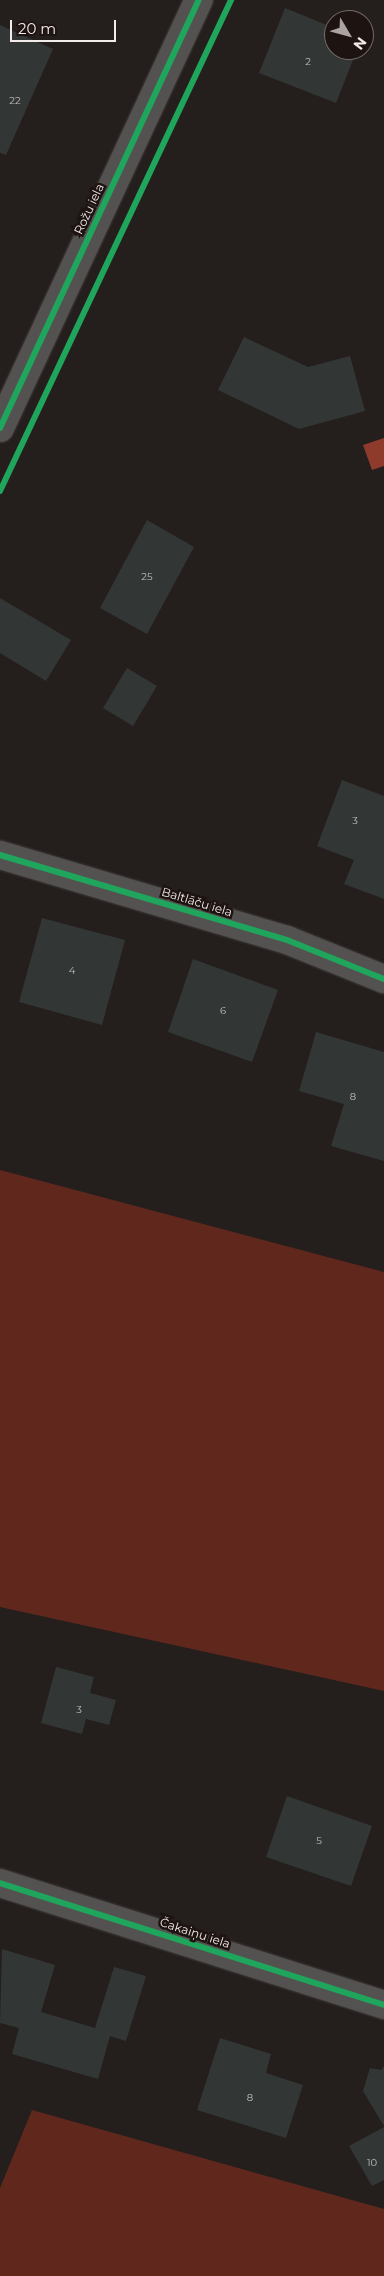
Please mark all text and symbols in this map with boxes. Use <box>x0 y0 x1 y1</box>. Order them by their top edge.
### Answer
scale bar <box>12 10 119 42</box>
north arrow <box>324 10 374 60</box>
text: 20 m <box>18 19 56 38</box>
text: N <box>350 33 371 53</box>
house number: 2 <box>305 56 311 68</box>
house number: 22 <box>9 95 21 107</box>
street label: Rožu iela <box>71 181 107 237</box>
house number: 25 <box>141 571 153 583</box>
house number: 3 <box>352 815 358 827</box>
street label: Baltlāču iela <box>160 884 234 920</box>
house number: 4 <box>69 965 75 977</box>
house number: 6 <box>220 1005 226 1017</box>
house number: 8 <box>350 1091 356 1103</box>
house number: 3 <box>76 1704 82 1716</box>
house number: 5 <box>316 1835 322 1847</box>
street label: Čakaiņu iela <box>158 1915 232 1951</box>
house number: 8 <box>247 2092 253 2104</box>
house number: 10 <box>367 2157 377 2169</box>

